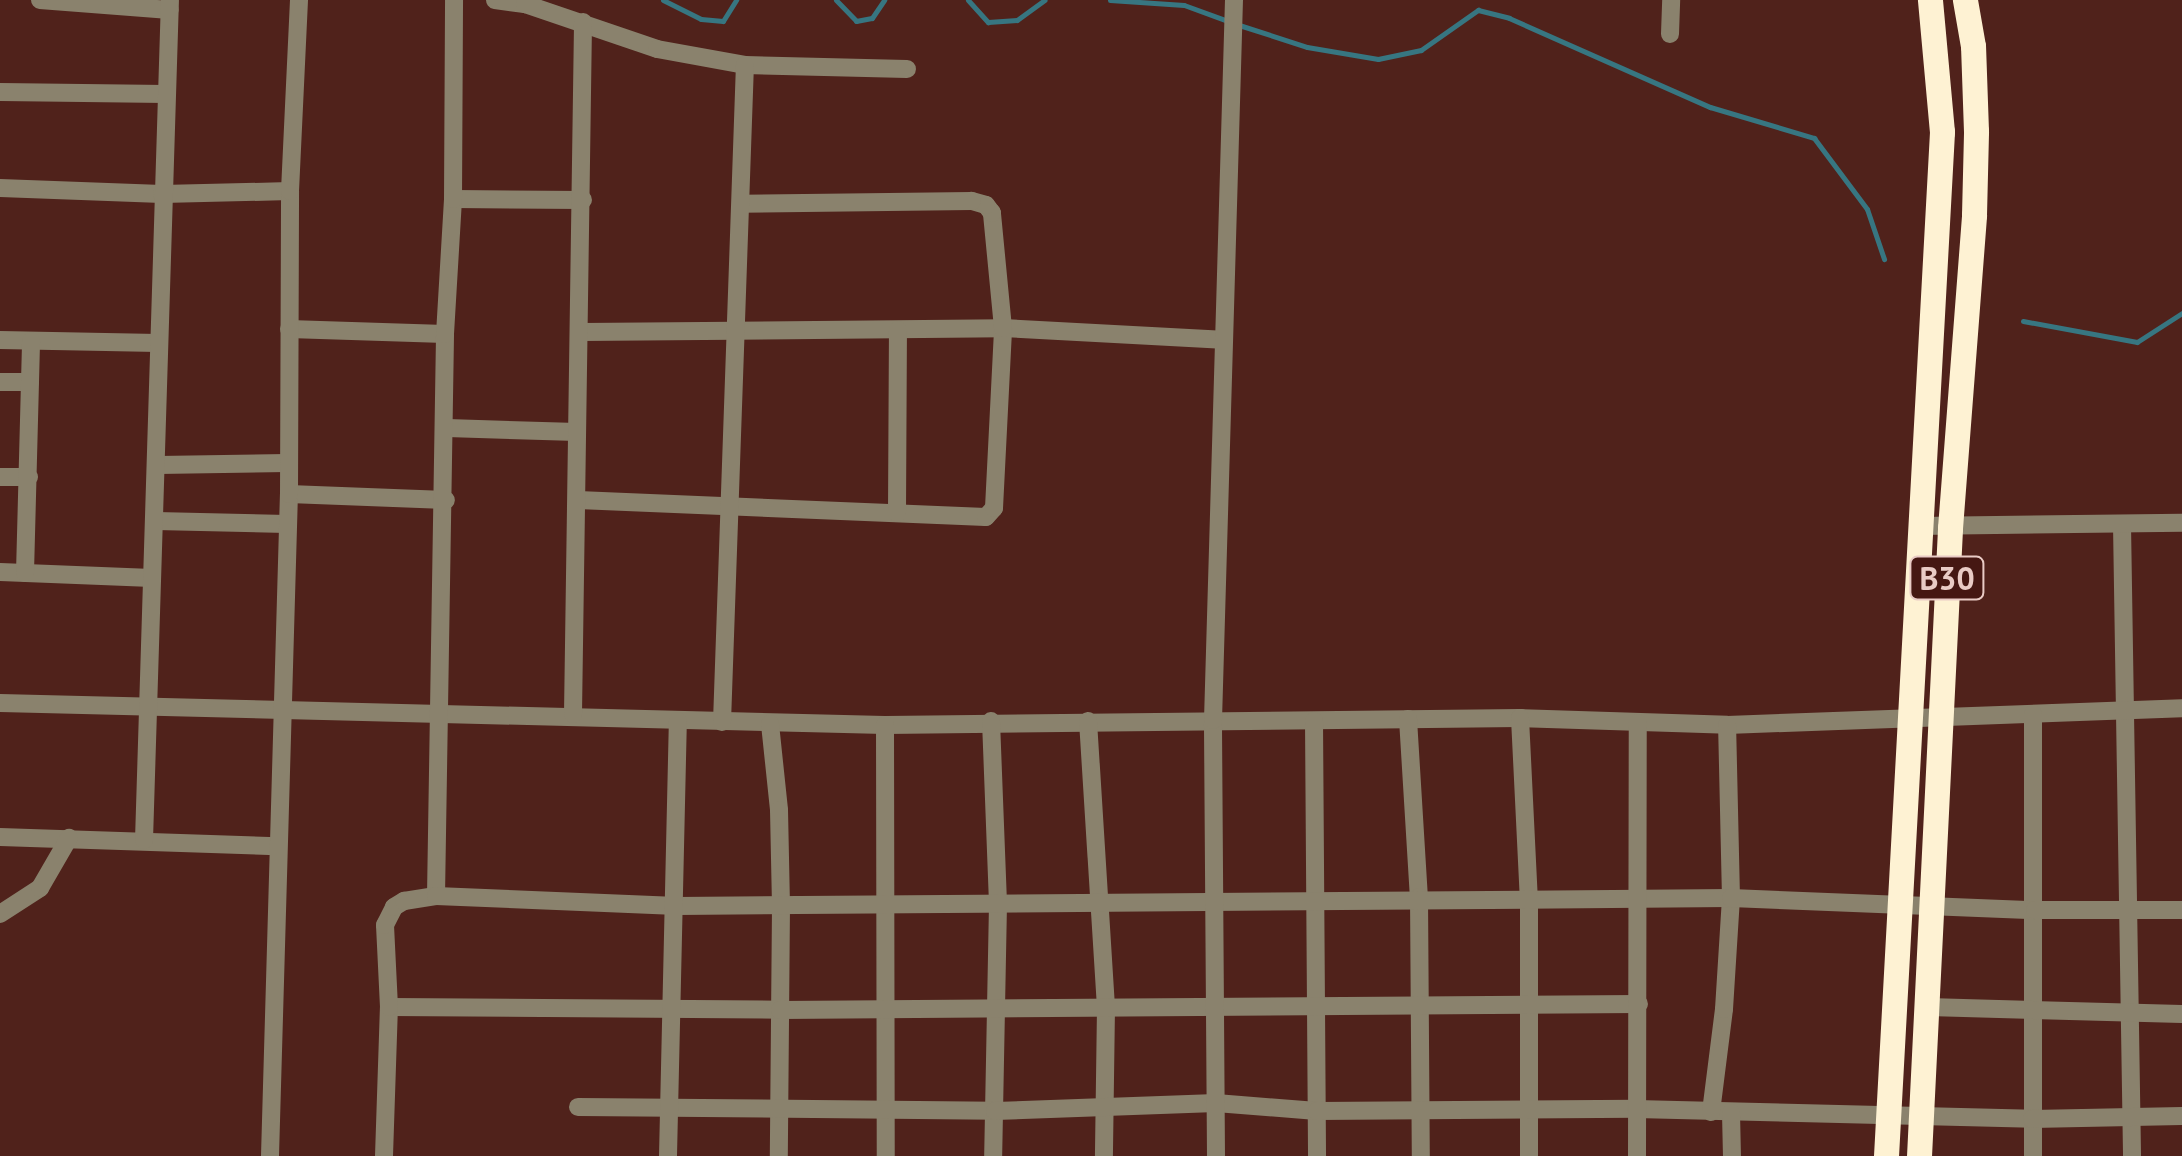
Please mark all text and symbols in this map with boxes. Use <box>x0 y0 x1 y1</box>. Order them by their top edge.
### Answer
road number: B30 <box>1907 551 1987 605</box>

